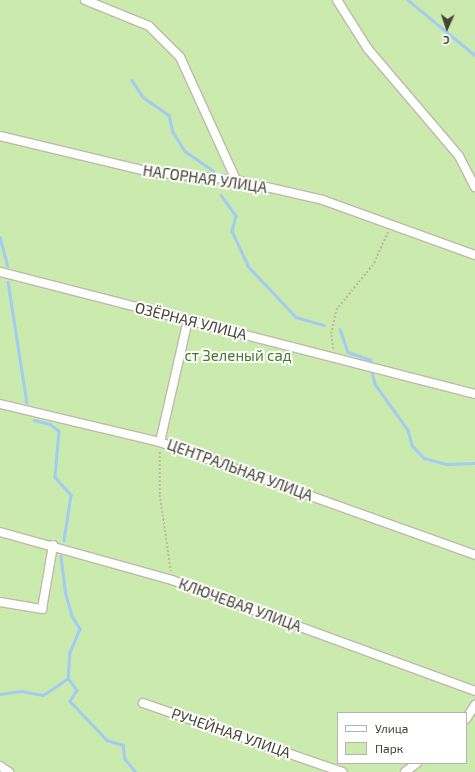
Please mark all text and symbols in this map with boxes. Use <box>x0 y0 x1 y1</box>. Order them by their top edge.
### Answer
north arrow <box>427 8 467 48</box>
text: С <box>443 34 450 47</box>
street label: НАГОРНАЯ УЛИЦА <box>142 161 268 197</box>
street label: ОЗЁРНАЯ УЛИЦА <box>133 298 249 344</box>
park label: ст Зеленый сад <box>184 347 292 365</box>
street label: ЦЕНТРАЛЬНАЯ УЛИЦА <box>165 435 315 505</box>
street label: КЛЮЧЕВАЯ УЛИЦА <box>176 574 304 636</box>
street label: РУЧЕЙНАЯ УЛИЦА <box>169 704 293 762</box>
legend <box>337 712 467 764</box>
text: Улица <box>375 721 408 735</box>
text: Парк <box>375 741 403 755</box>

